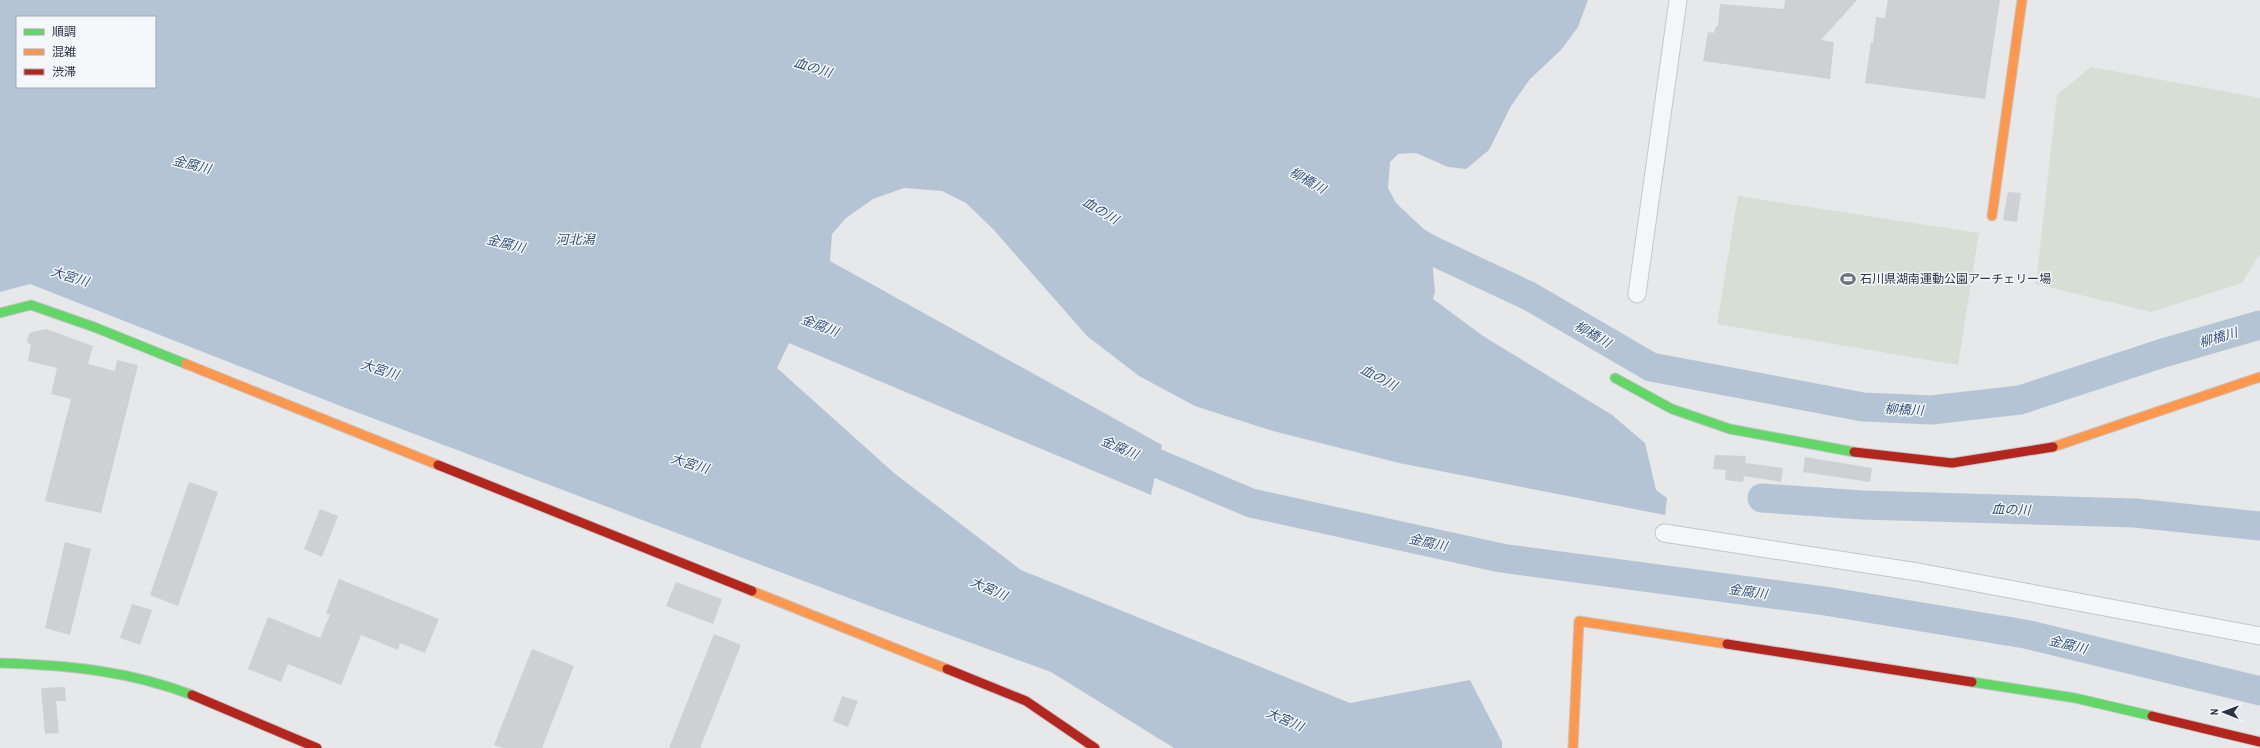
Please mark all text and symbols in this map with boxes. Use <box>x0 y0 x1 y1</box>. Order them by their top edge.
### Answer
legend <box>16 16 156 88</box>
text: 順調 <box>52 24 76 40</box>
text: 混雑 <box>52 44 76 60</box>
water label: 血の川 <box>792 54 836 82</box>
text: 渋滞 <box>52 64 76 80</box>
water label: 金腐川 <box>171 152 215 178</box>
water label: 柳橋川 <box>1287 163 1331 199</box>
water label: 血の川 <box>1080 193 1124 229</box>
water label: 金腐川 <box>485 231 529 257</box>
water label: 河北潟 <box>555 231 596 248</box>
water label: 大宮川 <box>49 263 93 291</box>
sports icon: 石川県湖南運動公園アーチェリー場 <box>1839 270 1857 288</box>
place label: 石川県湖南運動公園アーチェリー場 <box>1860 271 2051 287</box>
water label: 金腐川 <box>799 311 843 341</box>
water label: 柳橋川 <box>1572 317 1616 353</box>
water label: 柳橋川 <box>2197 323 2241 351</box>
water label: 大宮川 <box>359 356 403 384</box>
water label: 血の川 <box>1358 361 1402 395</box>
water label: 柳橋川 <box>1884 400 1926 419</box>
water label: 金腐川 <box>1099 432 1143 464</box>
water label: 大宮川 <box>669 450 713 478</box>
water label: 血の川 <box>1991 500 2033 519</box>
water label: 金腐川 <box>1407 530 1451 555</box>
water label: 大宮川 <box>968 573 1012 605</box>
water label: 金腐川 <box>1727 580 1770 603</box>
water label: 金腐川 <box>2047 632 2091 658</box>
north arrow <box>2204 692 2244 732</box>
water label: 大宮川 <box>1264 704 1308 736</box>
text: N <box>2207 708 2221 715</box>

